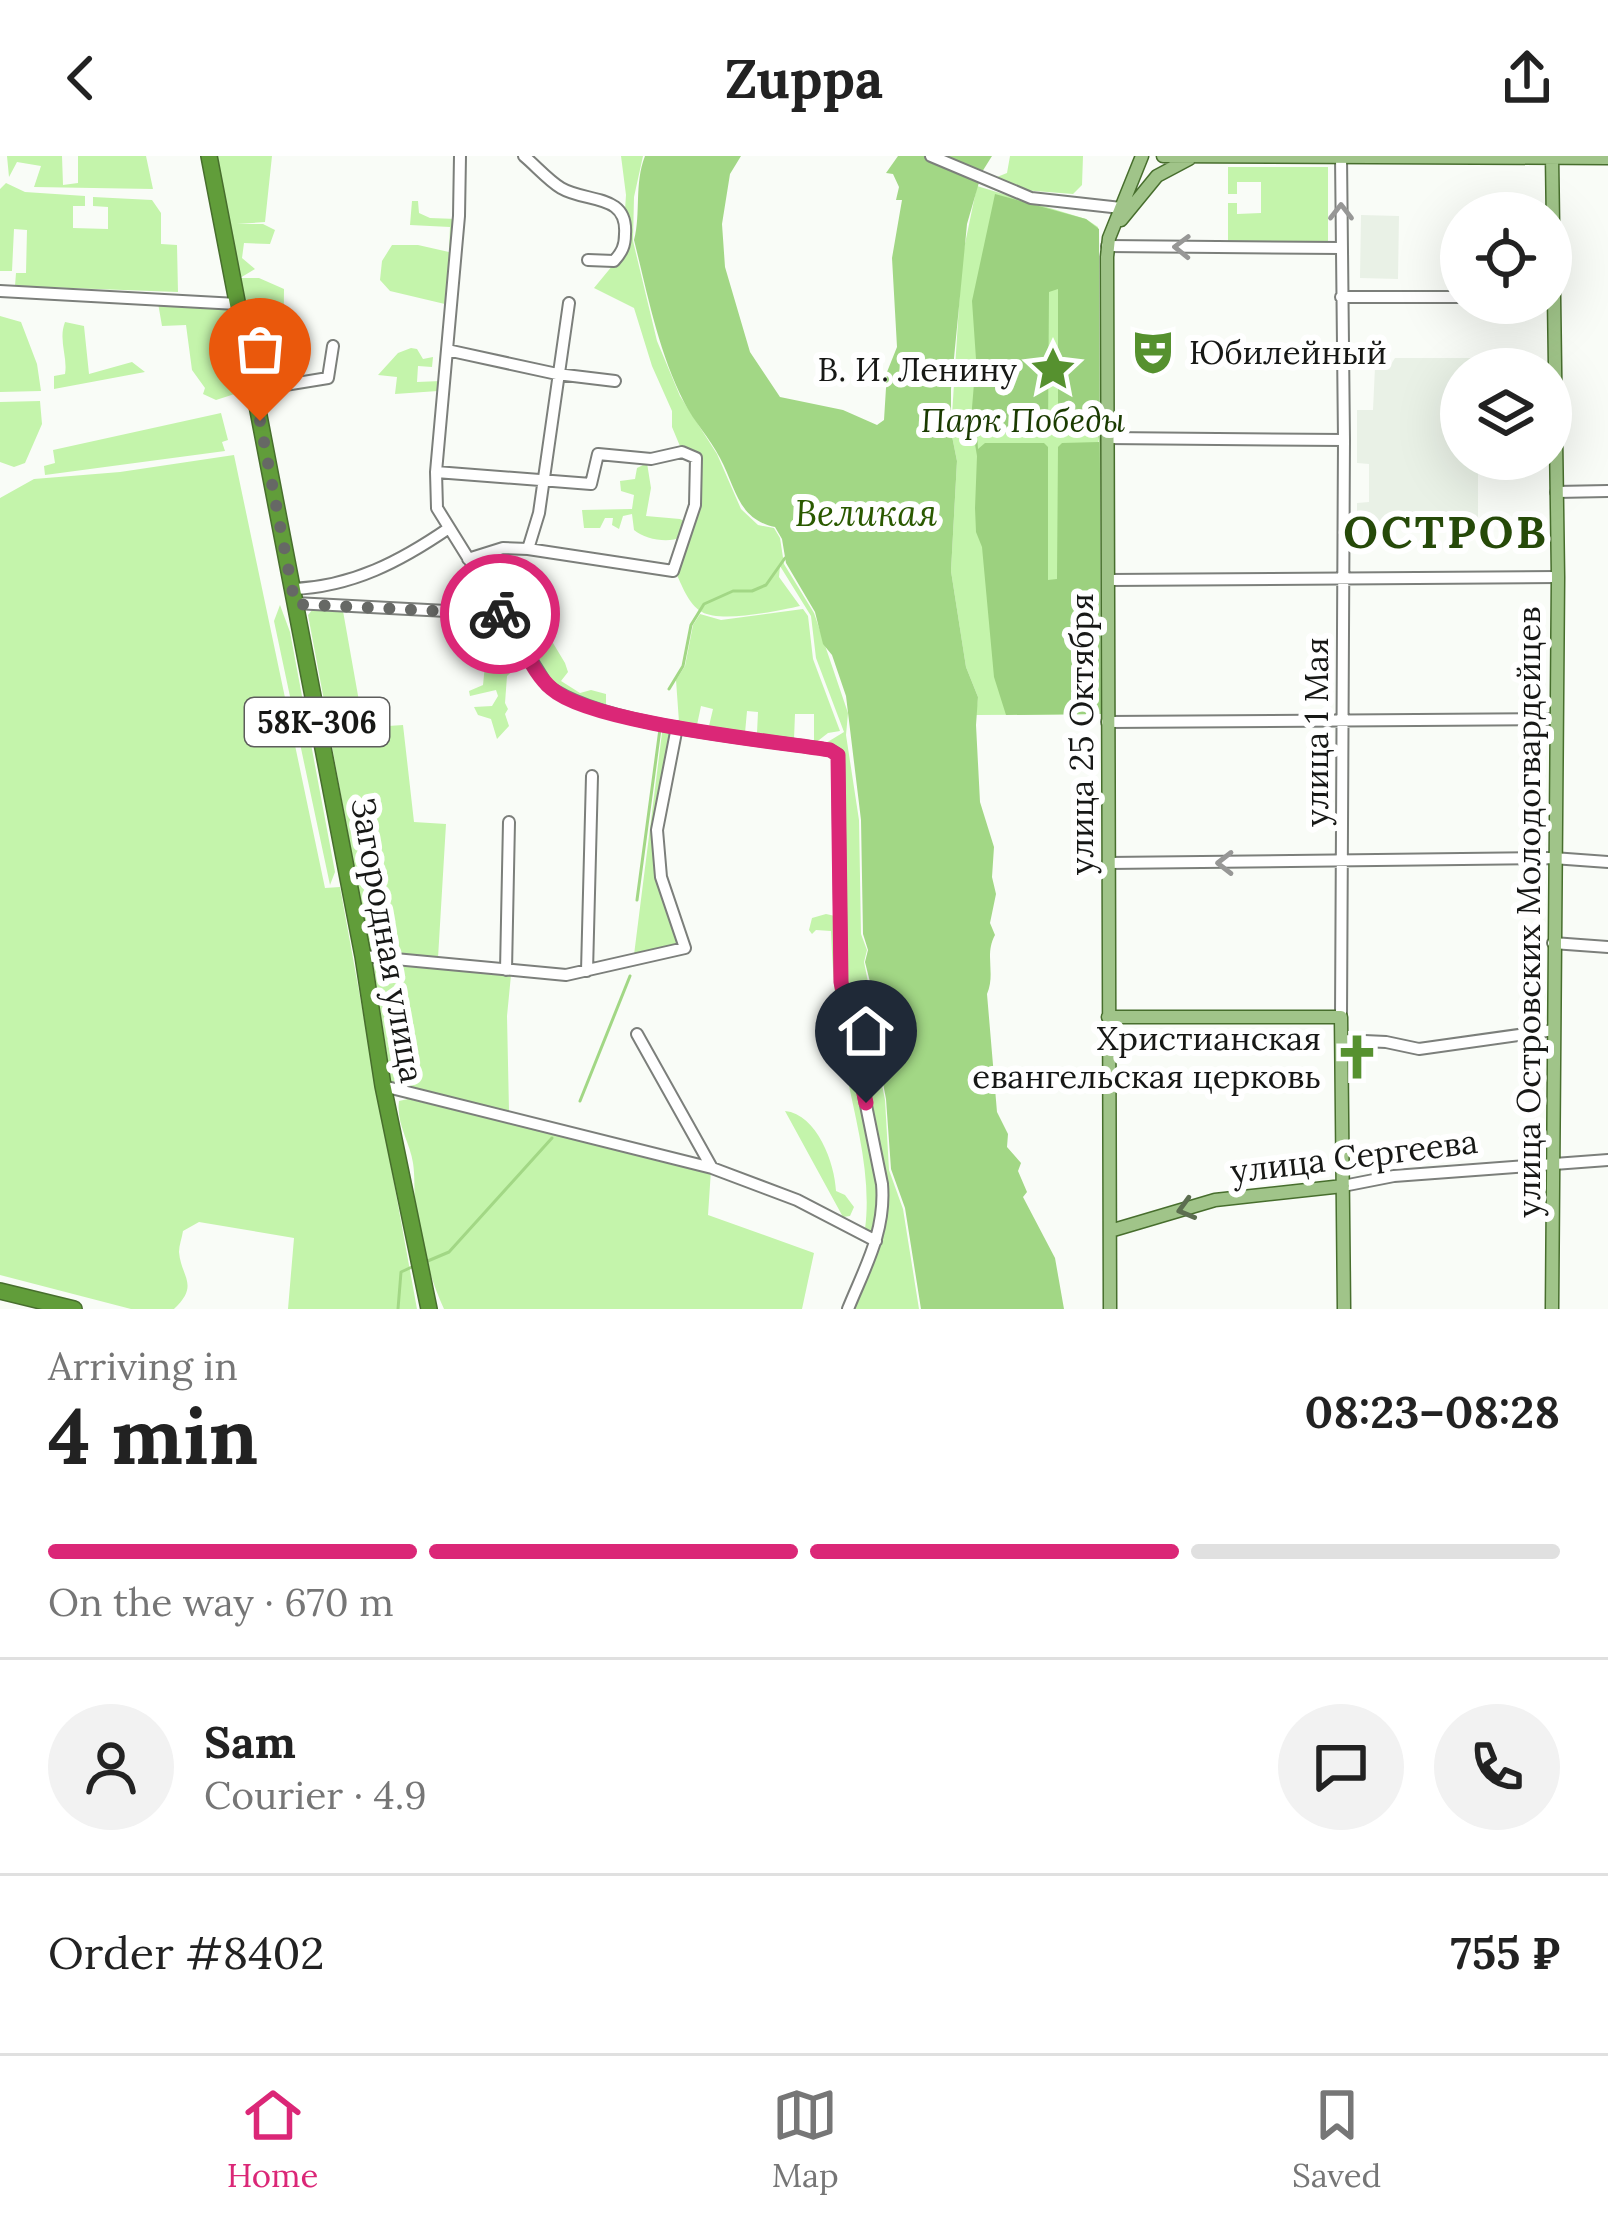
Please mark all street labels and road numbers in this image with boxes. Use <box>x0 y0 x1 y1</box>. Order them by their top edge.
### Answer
street label: улица 25 Октября <box>1060 593 1102 875</box>
street label: улица Островских Молодогвардейцев <box>1507 607 1549 1217</box>
street label: улица 1 Мая <box>1295 637 1337 827</box>
road number: 58К-306 <box>245 698 389 746</box>
street label: Загородная улица <box>342 794 434 1086</box>
street label: улица Сергеева <box>1228 1120 1480 1192</box>

